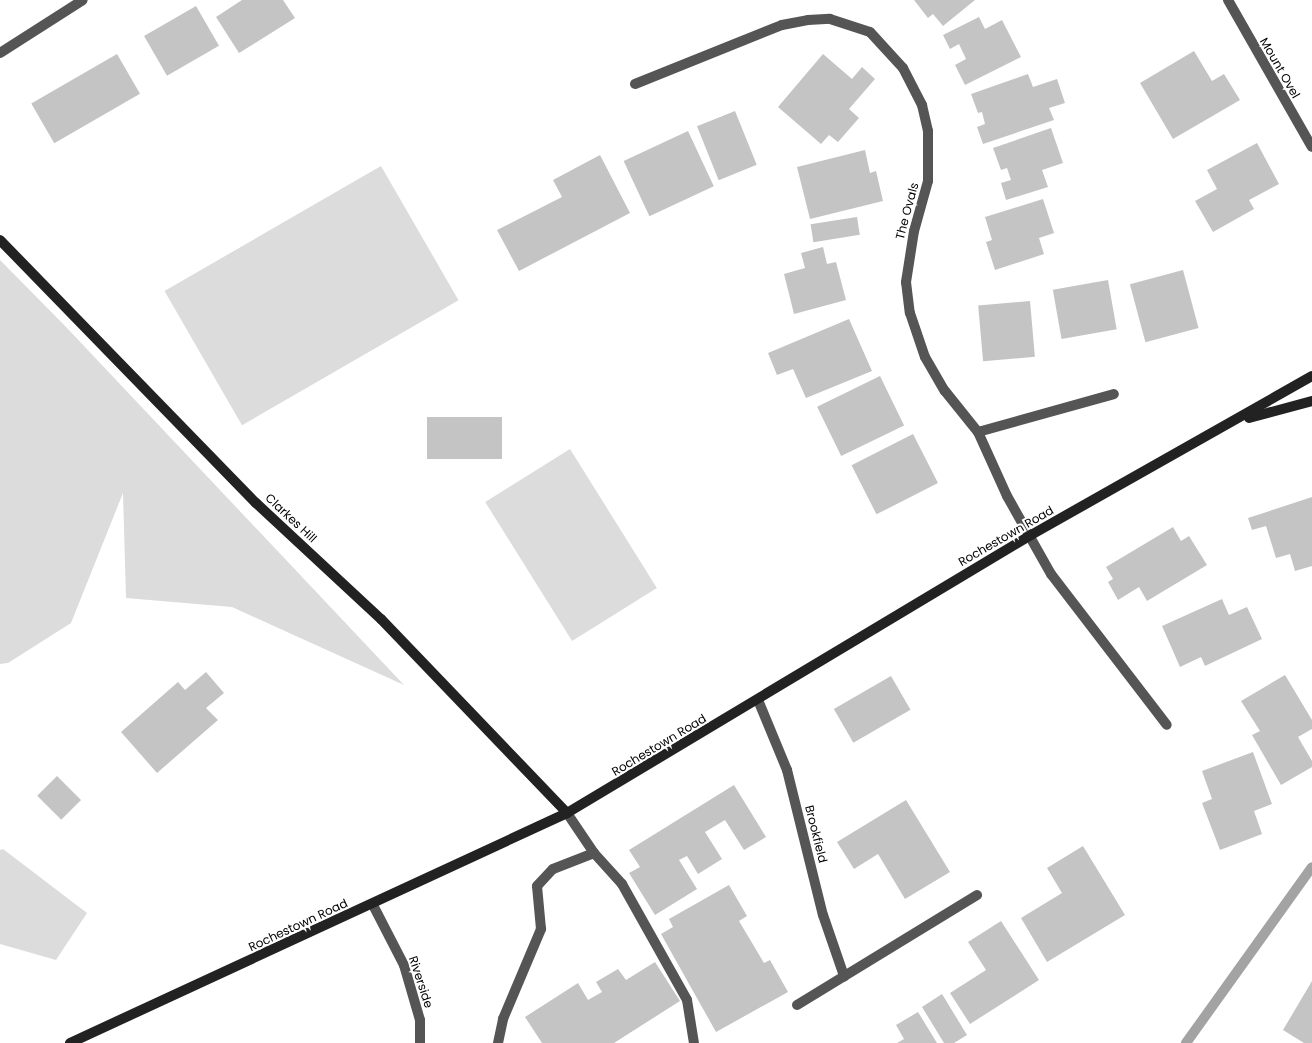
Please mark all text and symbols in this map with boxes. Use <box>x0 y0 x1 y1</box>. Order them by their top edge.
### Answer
street label: Mount Ovel <box>1257 35 1303 101</box>
street label: The Ovals <box>892 181 922 241</box>
street label: Clarkes Hill <box>262 491 320 545</box>
street label: Rochestown Road <box>956 503 1056 569</box>
street label: Rochestown Road <box>609 711 709 779</box>
street label: Brookfield <box>802 804 830 864</box>
street label: Rochestown Road <box>246 896 350 954</box>
street label: Riverside <box>406 954 436 1010</box>

